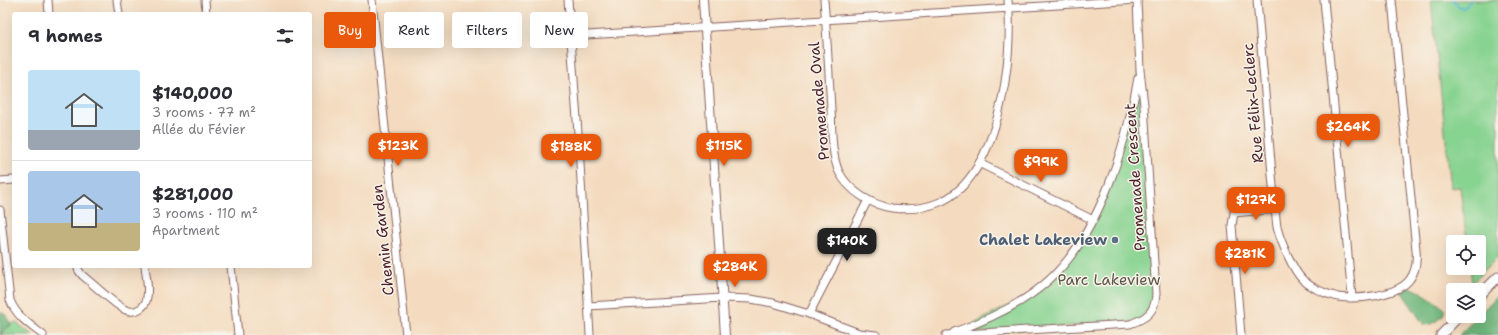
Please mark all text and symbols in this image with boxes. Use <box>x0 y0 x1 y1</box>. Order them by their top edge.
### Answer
chip: Buy <box>324 12 376 48</box>
chip: Rent <box>384 12 444 48</box>
chip: Filters <box>452 12 522 48</box>
chip: New <box>530 12 588 48</box>
text: 9 homes <box>28 25 103 47</box>
icon: filters <box>274 25 296 47</box>
street label: Promenade Oval <box>804 40 834 161</box>
street label: Rue Félix-Leclerc <box>1238 42 1268 164</box>
text: $140,000 <box>152 82 233 104</box>
icon: home <box>60 86 108 134</box>
street label: Promenade Crescent <box>1120 102 1150 252</box>
text: 3 rooms · 77 m² <box>152 104 256 121</box>
pin: $264K <box>1320 114 1376 148</box>
text: $264K <box>1326 118 1370 135</box>
text: Allée du Févier <box>152 121 246 138</box>
pin: $123K <box>370 133 426 167</box>
pin: $115K <box>696 133 752 167</box>
pin: $188K <box>543 134 599 168</box>
text: $123K <box>378 137 418 154</box>
text: $115K <box>706 137 742 154</box>
text: $188K <box>550 138 592 155</box>
pin: $99K <box>1017 149 1065 183</box>
text: $99K <box>1023 153 1059 170</box>
text: $281,000 <box>152 183 233 205</box>
street label: Chemin Garden <box>367 184 399 296</box>
icon: home <box>60 187 108 235</box>
pin: $127K <box>1228 187 1284 221</box>
text: $127K <box>1236 191 1276 208</box>
text: 3 rooms · 110 m² <box>152 205 258 222</box>
text: Apartment <box>152 222 220 239</box>
pin: $140K <box>819 228 875 262</box>
place label: Chalet Lakeview <box>979 230 1107 250</box>
text: $140K <box>826 232 868 249</box>
marker: Chalet Lakeview <box>1110 235 1120 245</box>
map controls <box>1446 235 1486 323</box>
button: locate <box>1446 235 1486 275</box>
pin: $281K <box>1217 241 1273 275</box>
text: $281K <box>1224 245 1266 262</box>
pin: $284K <box>707 254 763 288</box>
text: $284K <box>713 258 757 275</box>
park label: Parc Lakeview <box>1058 270 1160 290</box>
button: layers <box>1446 283 1486 323</box>

